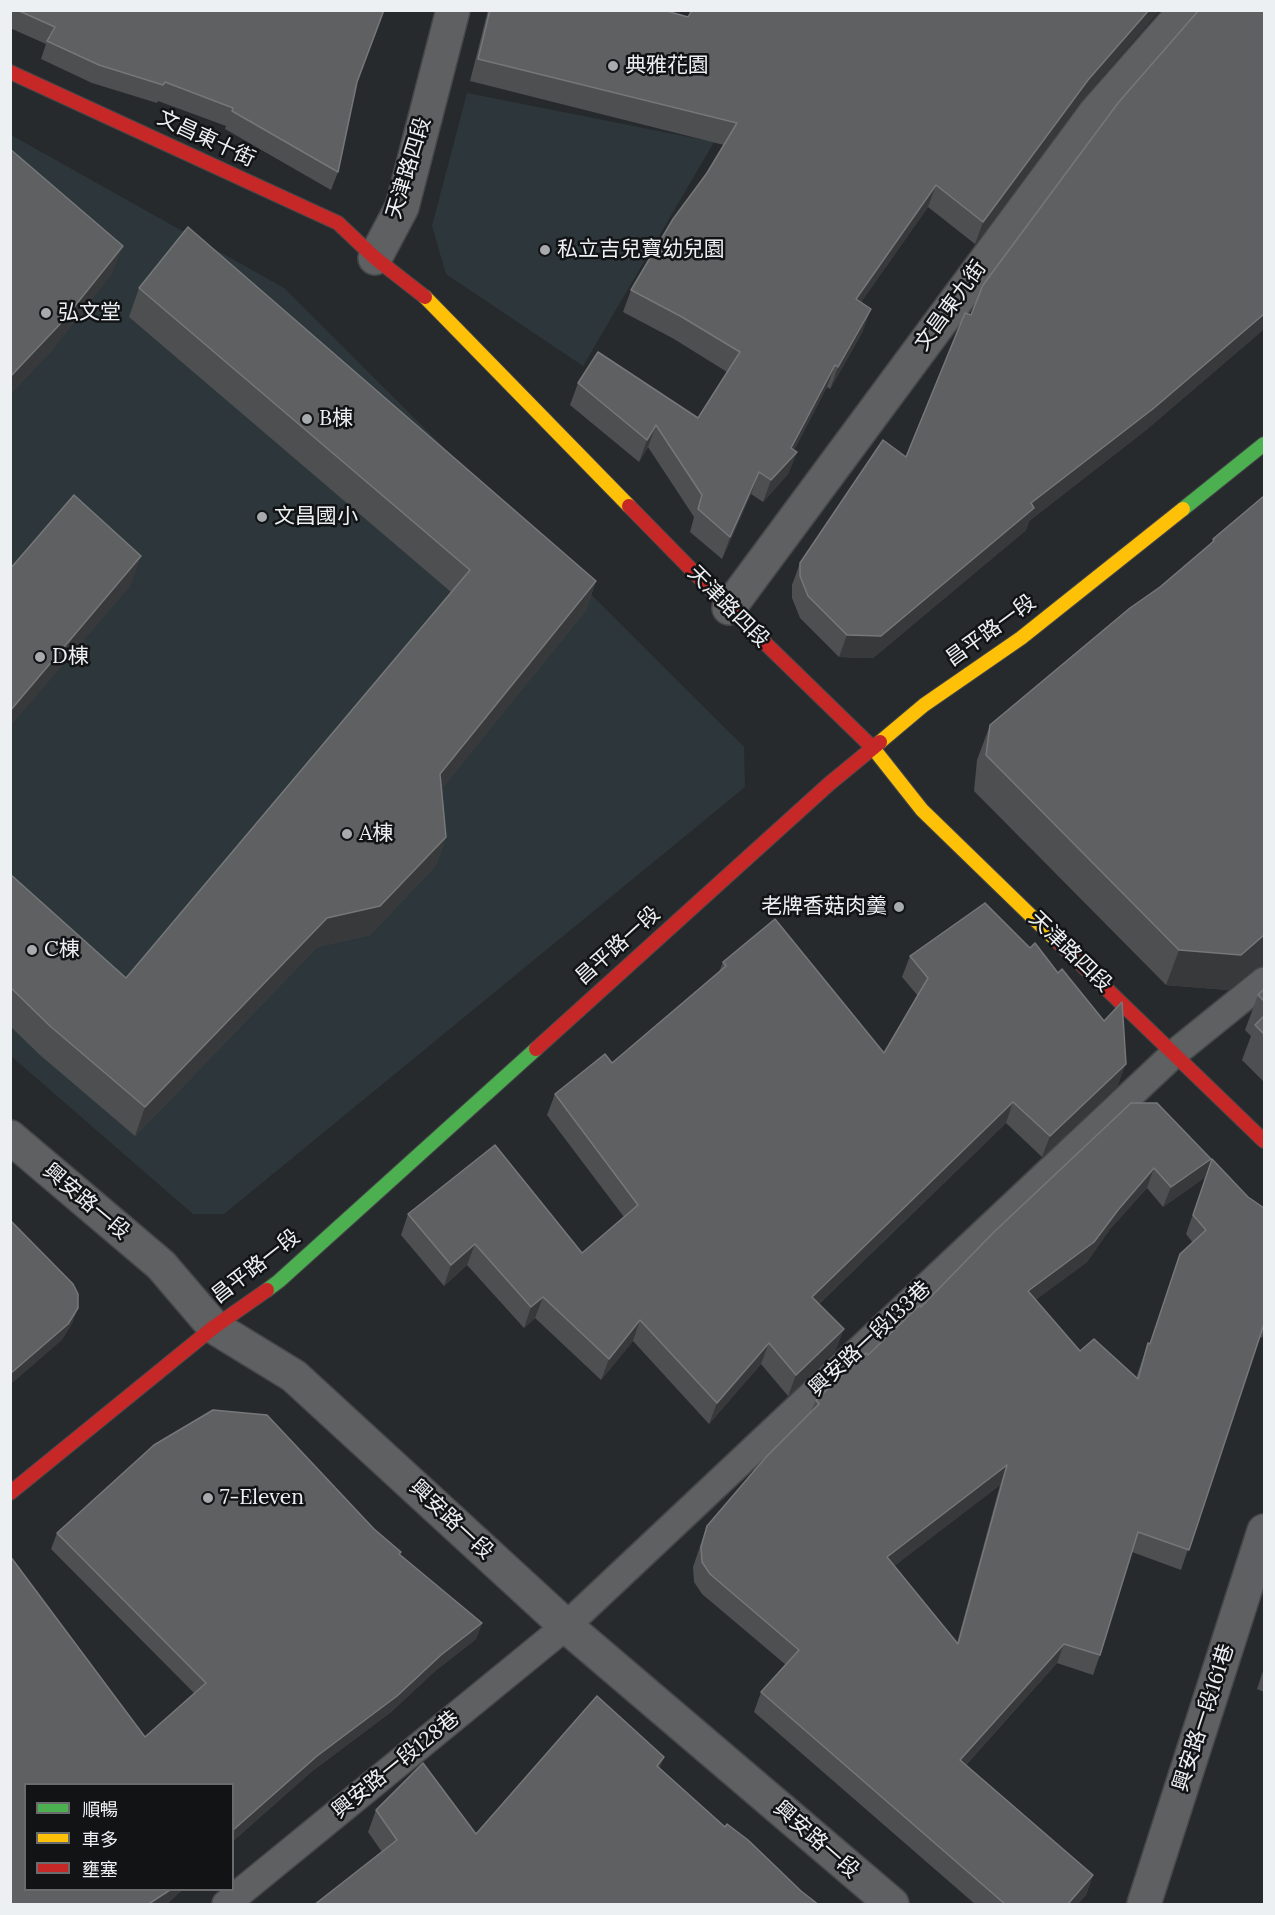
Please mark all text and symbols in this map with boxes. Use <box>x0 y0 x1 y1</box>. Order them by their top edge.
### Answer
place label: 典雅花園 <box>625 53 709 79</box>
marker: 典雅花園 <box>606 59 620 73</box>
street label: 文昌東十街 <box>153 105 259 173</box>
street label: 天津路四段 <box>382 114 436 222</box>
place label: 私立吉兒寶幼兒園 <box>557 237 725 263</box>
marker: 私立吉兒寶幼兒園 <box>538 243 552 257</box>
street label: 文昌東九街 <box>910 256 992 356</box>
place label: 弘文堂 <box>58 300 121 326</box>
marker: 弘文堂 <box>39 306 53 320</box>
place label: B棟 <box>319 406 353 432</box>
marker: B棟 <box>300 412 314 426</box>
place label: 文昌國小 <box>274 504 358 530</box>
marker: 文昌國小 <box>255 510 269 524</box>
street label: 天津路四段 <box>682 561 774 653</box>
street label: 昌平路一段 <box>941 590 1041 672</box>
place label: D棟 <box>52 644 89 670</box>
marker: D棟 <box>33 650 47 664</box>
place label: A棟 <box>359 821 393 847</box>
marker: A棟 <box>340 827 354 841</box>
place label: 老牌香菇肉羹 <box>761 894 887 920</box>
marker: 老牌香菇肉羹 <box>892 900 906 914</box>
street label: 昌平路一段 <box>571 902 665 990</box>
street label: 天津路四段 <box>1023 906 1117 998</box>
place label: C棟 <box>44 937 80 963</box>
marker: C棟 <box>25 943 39 957</box>
street label: 興安路一段 <box>38 1159 134 1245</box>
street label: 昌平路一段 <box>207 1225 305 1309</box>
street label: 興安路一段133巷 <box>804 1276 936 1402</box>
street label: 興安路一段 <box>404 1475 498 1565</box>
place label: 7-Eleven <box>220 1485 304 1511</box>
marker: 7-Eleven <box>201 1491 215 1505</box>
street label: 興安路一段161巷 <box>1168 1641 1240 1795</box>
street label: 興安路一段128巷 <box>327 1706 465 1824</box>
legend <box>24 1783 234 1891</box>
street label: 興安路一段 <box>768 1796 864 1884</box>
text: 順暢 <box>82 1798 118 1821</box>
text: 車多 <box>82 1828 118 1851</box>
text: 壅塞 <box>82 1858 118 1881</box>

